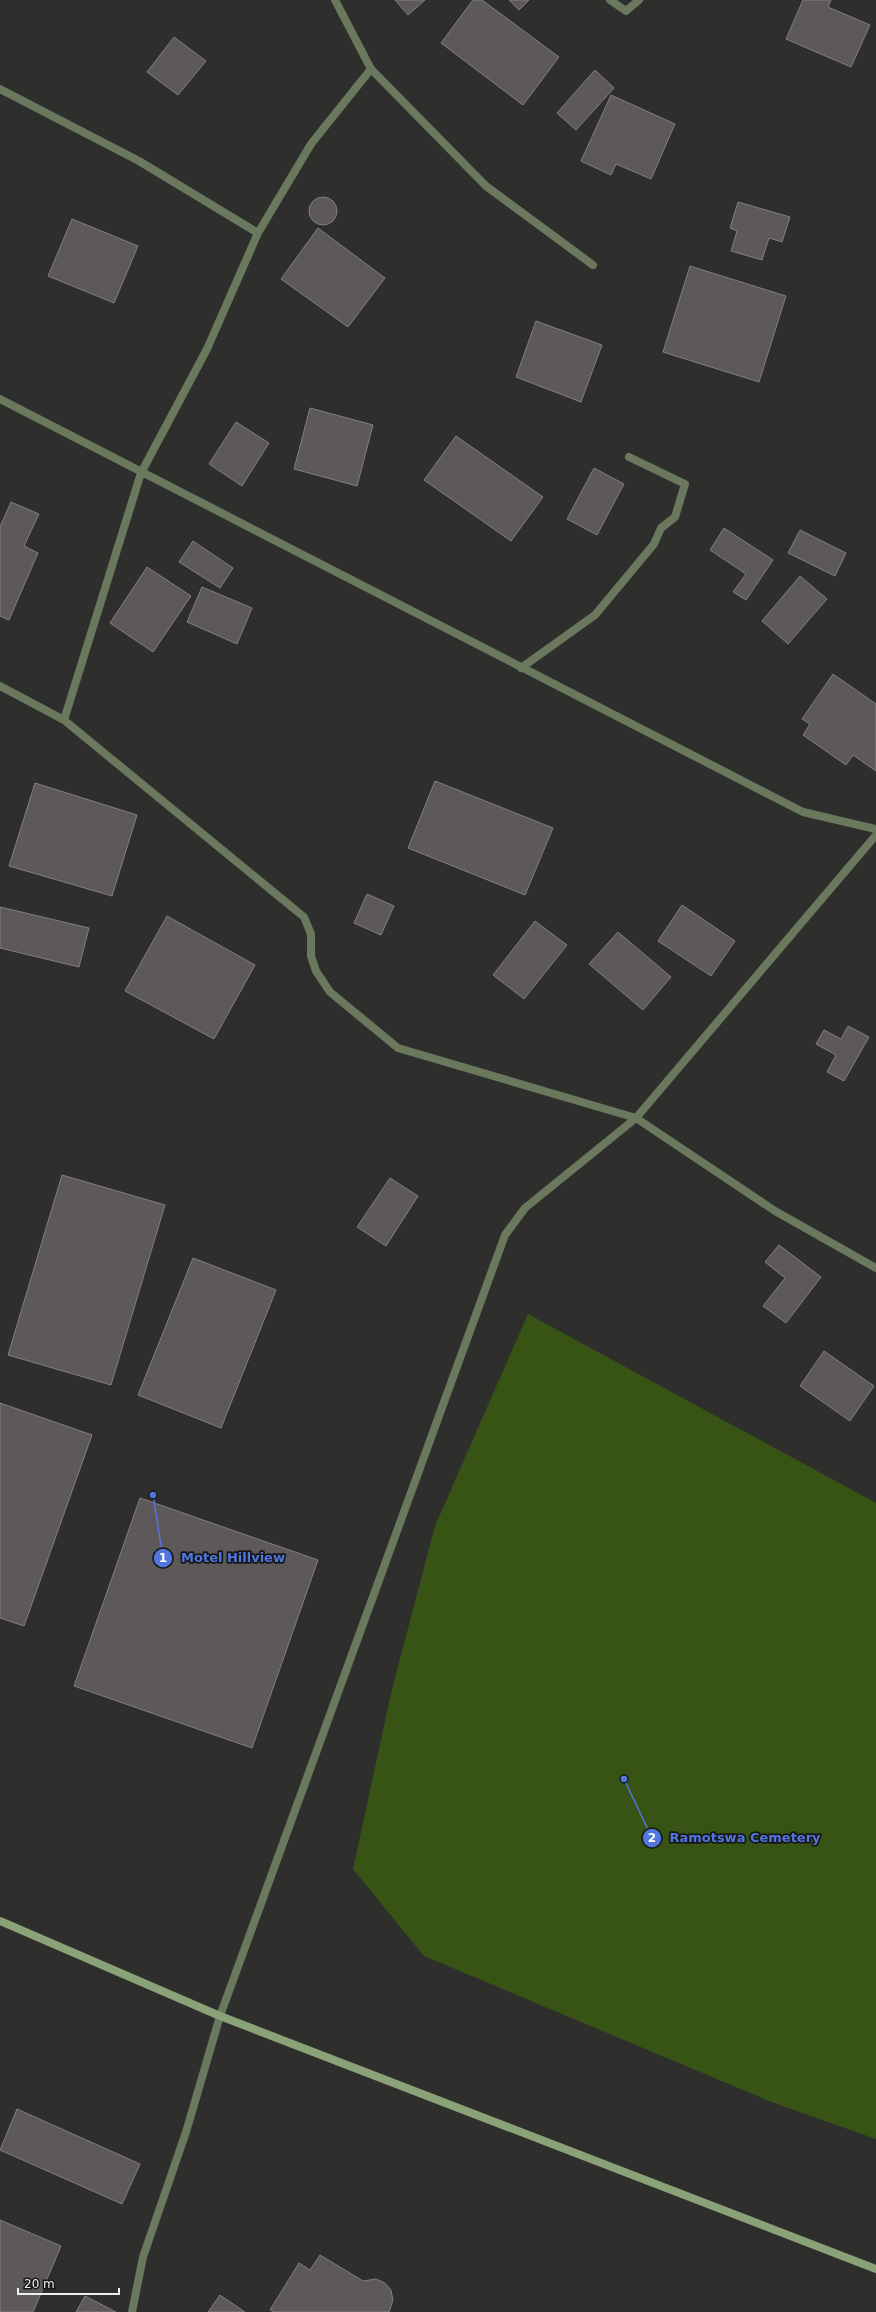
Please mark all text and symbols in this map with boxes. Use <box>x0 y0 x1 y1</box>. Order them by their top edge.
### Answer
callout: Motel Hillview <box>153 1545 293 1570</box>
text: Motel Hillview <box>181 1550 285 1565</box>
text: 1 <box>159 1551 167 1565</box>
callout: Ramotswa Cemetery <box>642 1825 829 1850</box>
text: Ramotswa Cemetery <box>669 1830 821 1845</box>
text: 2 <box>648 1831 656 1845</box>
scale bar <box>18 2270 119 2296</box>
text: 20 m <box>24 2277 55 2291</box>

